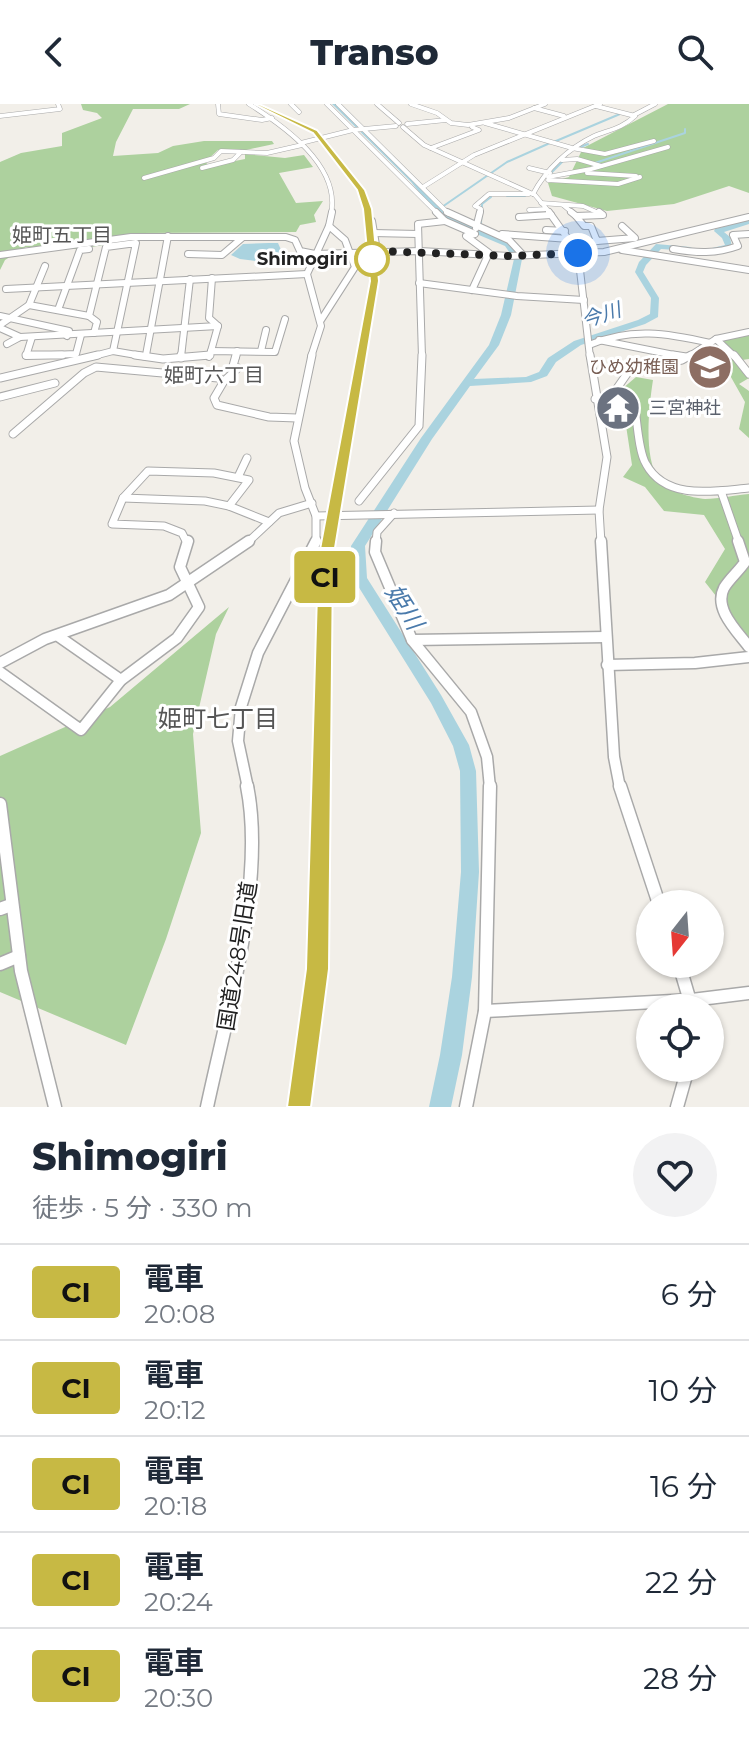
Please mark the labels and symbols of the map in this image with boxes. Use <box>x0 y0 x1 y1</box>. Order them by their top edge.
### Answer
district label: 姫町五丁目 <box>12 223 112 247</box>
your location <box>558 233 598 273</box>
marker: Shimogiri <box>355 242 389 276</box>
place label: Shimogiri <box>257 248 348 270</box>
water label: 今川 <box>578 297 626 333</box>
school or university icon: ひめ幼稚園 <box>686 343 734 391</box>
place label: ひめ幼稚園 <box>589 356 679 378</box>
district label: 姫町六丁目 <box>164 363 264 387</box>
temple icon: 三宮神社 <box>594 384 642 432</box>
place label: 三宮神社 <box>649 397 721 419</box>
line badge: CI <box>289 551 361 603</box>
water label: 姫川 <box>379 579 431 637</box>
district label: 姫町七丁目 <box>158 704 278 733</box>
street label: 国道248号旧道 <box>212 879 263 1033</box>
north arrow <box>636 890 724 978</box>

